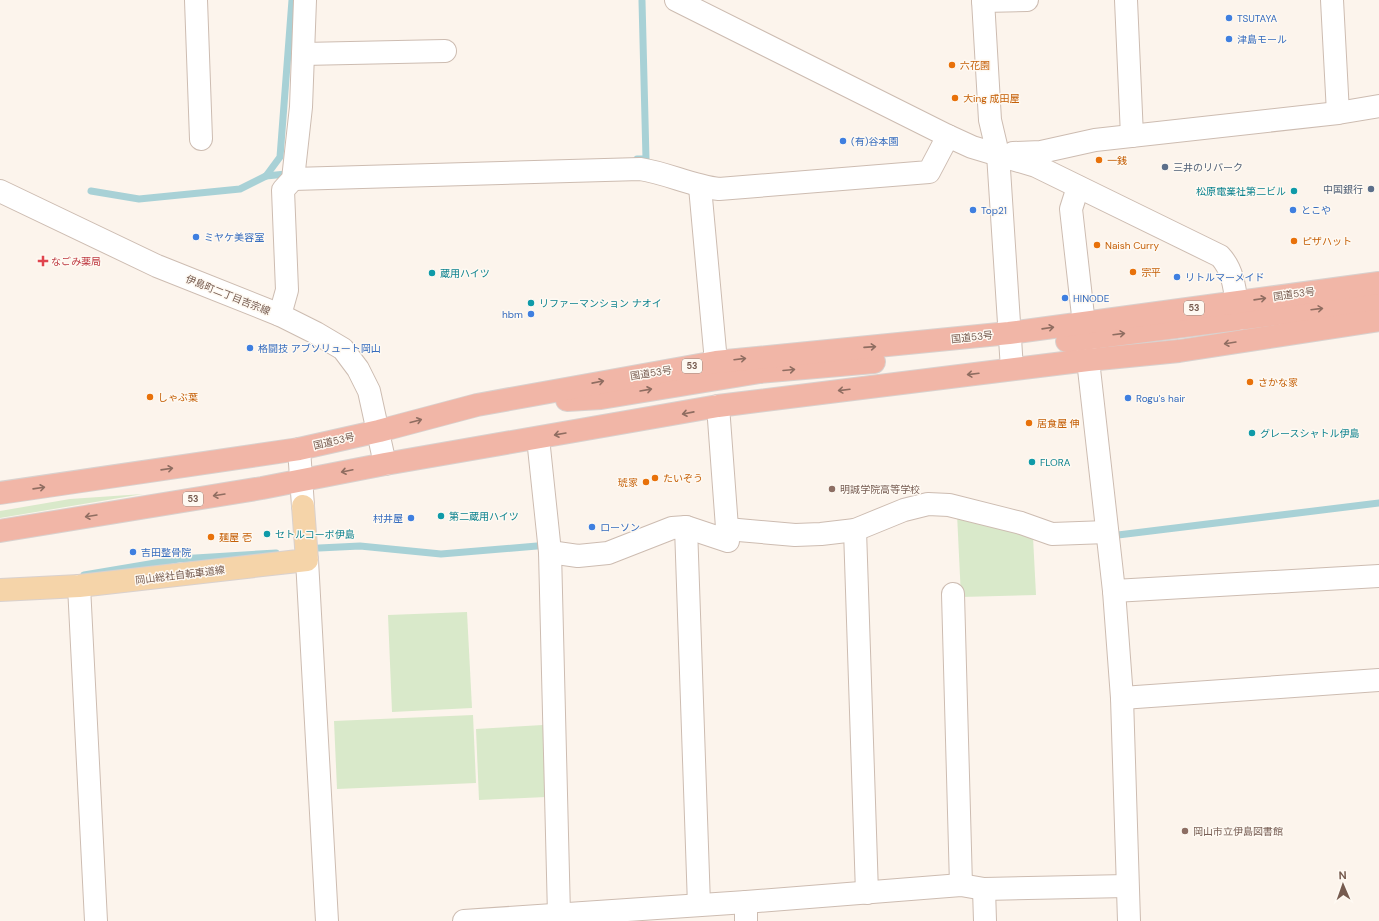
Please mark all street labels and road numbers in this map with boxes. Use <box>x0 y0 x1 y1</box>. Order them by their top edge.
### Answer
street label: 伊島町二丁目吉宗線 <box>184 272 272 318</box>
street label: 国道53号 <box>1272 285 1316 303</box>
road number: 53 <box>1184 301 1204 315</box>
street label: 国道53号 <box>950 328 994 346</box>
road number: 53 <box>682 359 702 373</box>
street label: 国道53号 <box>629 363 673 383</box>
street label: 国道53号 <box>312 430 356 452</box>
road number: 53 <box>183 492 203 506</box>
street label: 岡山総社自転車道線 <box>135 563 225 587</box>

